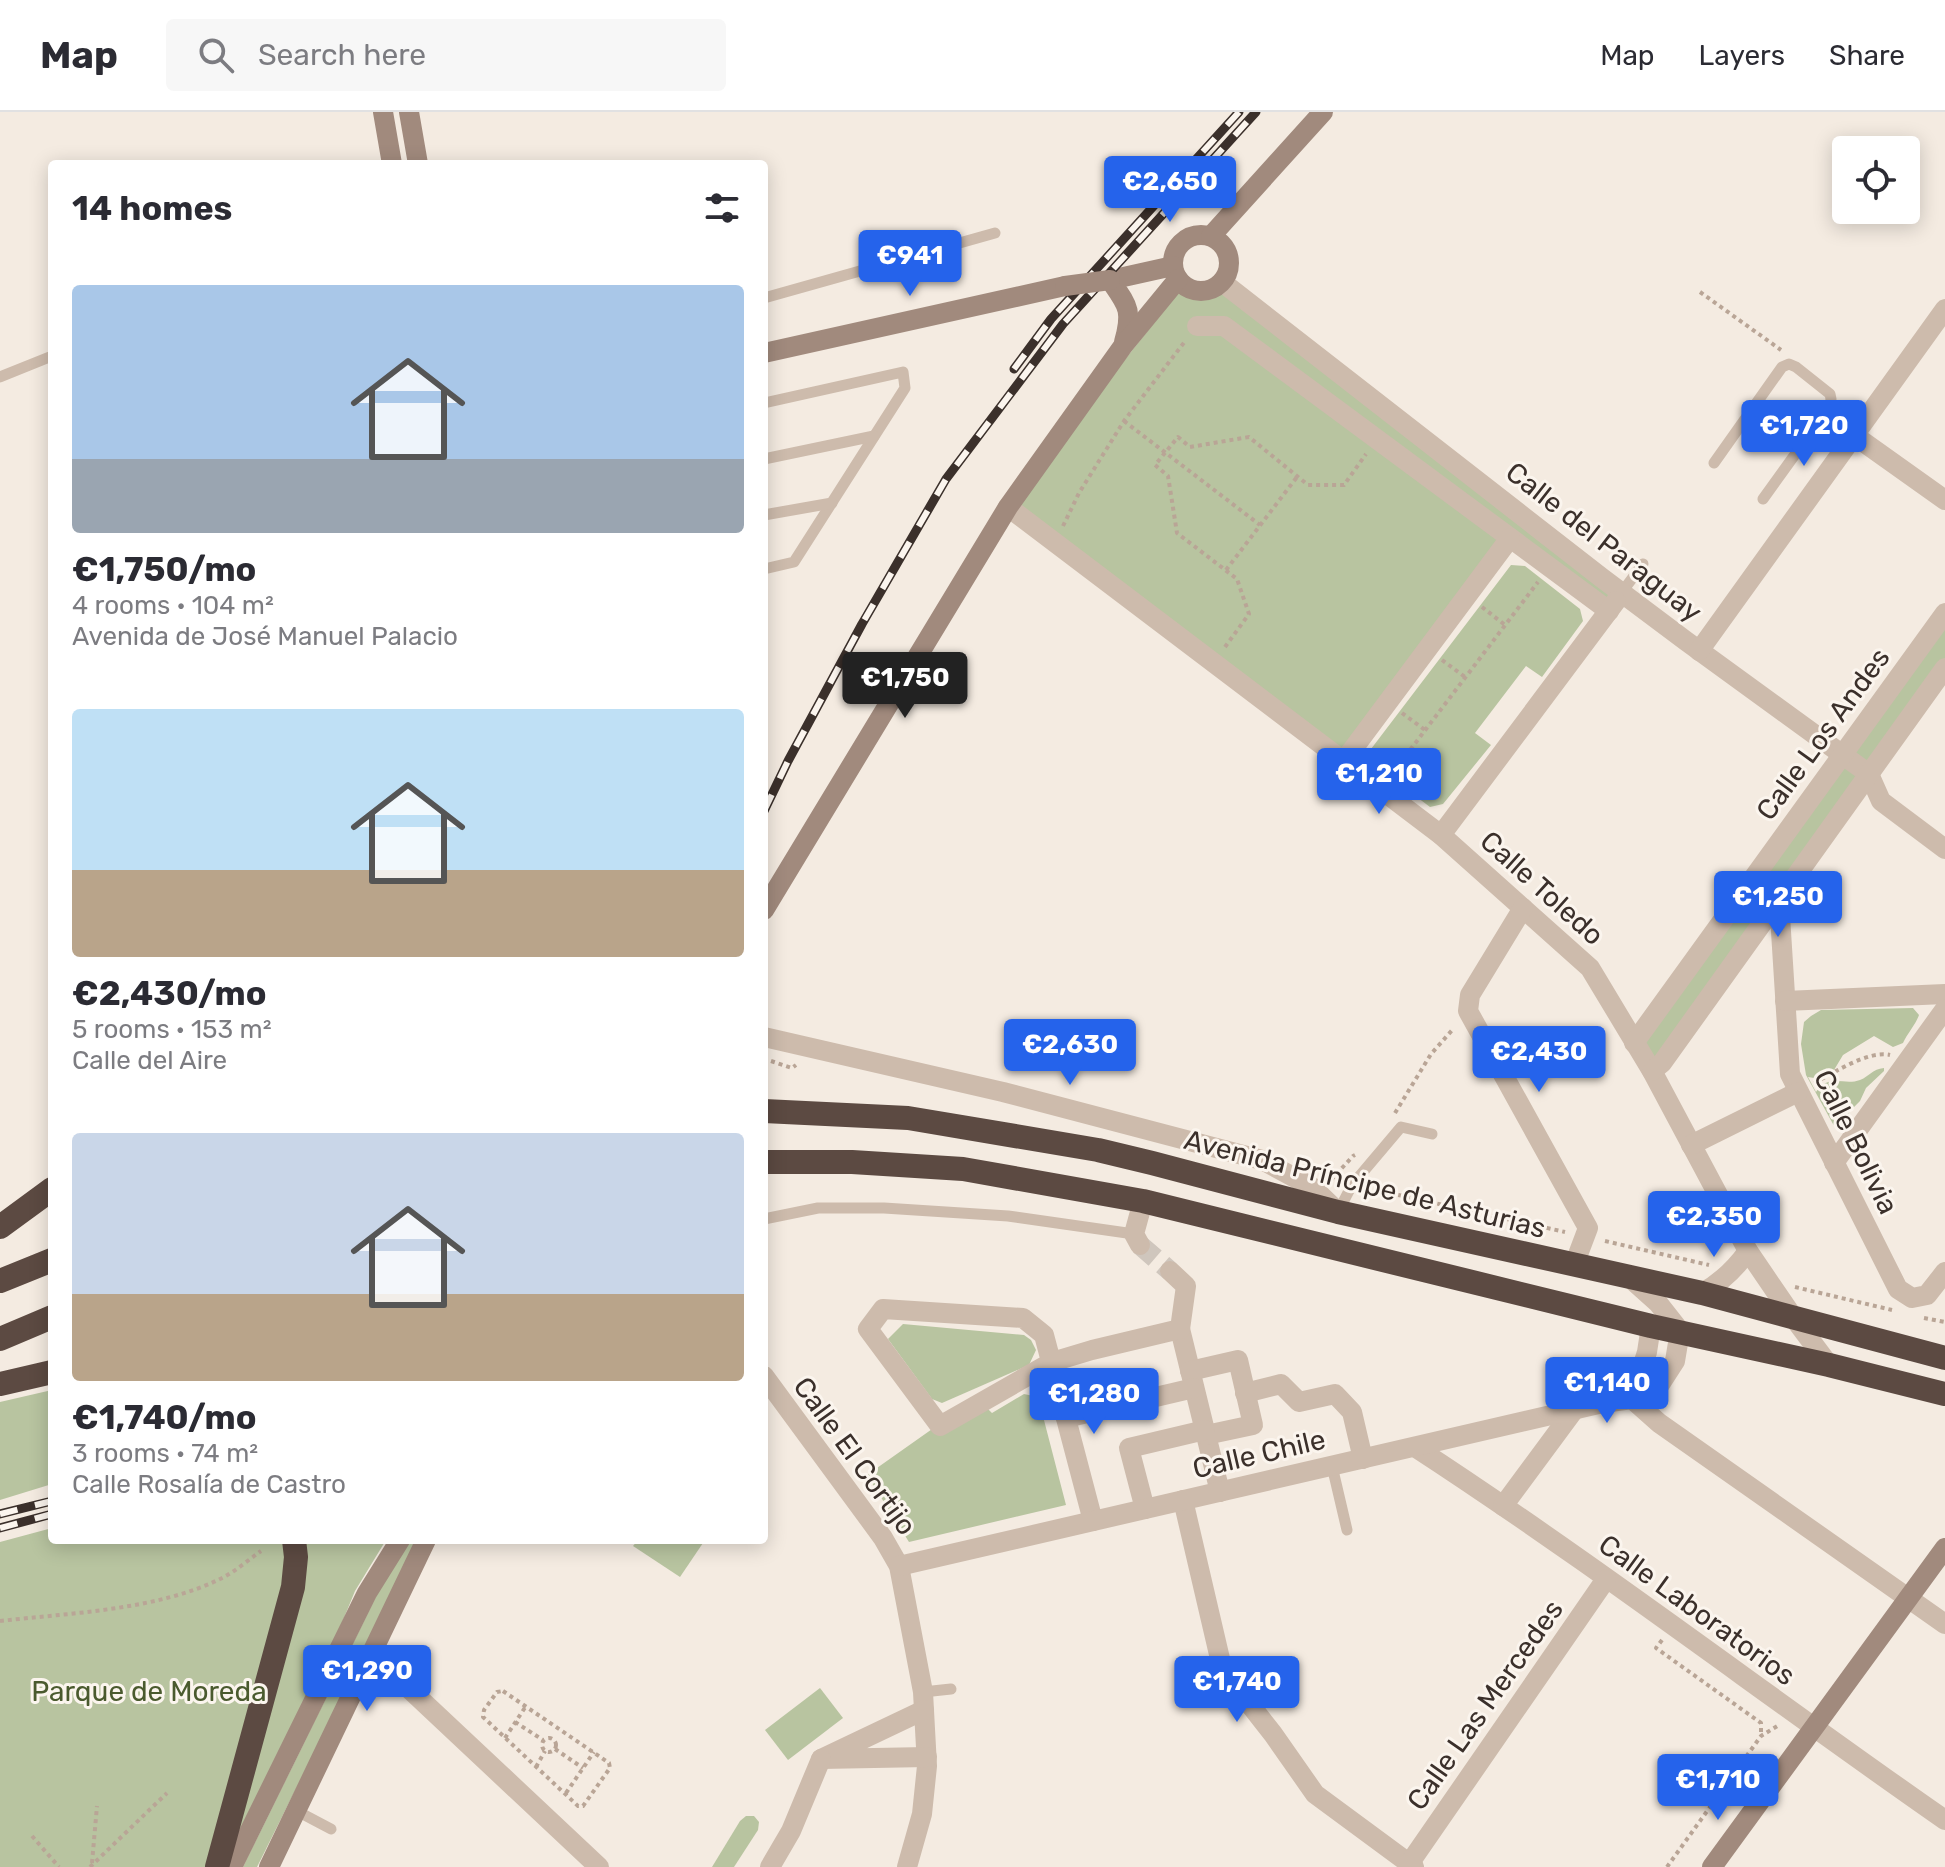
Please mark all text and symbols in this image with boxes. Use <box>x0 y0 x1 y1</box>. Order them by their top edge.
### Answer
search box <box>166 19 726 91</box>
text: Map <box>40 32 118 78</box>
icon: search <box>194 33 238 77</box>
text: Search here <box>258 37 426 73</box>
text: Map <box>1600 39 1655 72</box>
text: Layers <box>1699 39 1785 72</box>
text: Share <box>1829 39 1905 72</box>
map controls <box>1832 136 1920 224</box>
button: locate <box>1832 136 1920 224</box>
pin: €2,650 <box>1105 156 1235 224</box>
text: €2,650 <box>1122 166 1218 197</box>
icon: filters <box>700 186 744 230</box>
text: 14 homes <box>72 188 232 229</box>
pin: €941 <box>863 230 957 298</box>
text: €941 <box>877 240 943 271</box>
icon: home <box>336 337 480 481</box>
pin: €1,720 <box>1739 400 1869 468</box>
text: €1,720 <box>1759 410 1849 441</box>
street label: Calle del Paraguay <box>1499 455 1709 629</box>
text: €1,750/mo <box>72 549 256 590</box>
text: 4 rooms · 104 m² <box>72 590 274 621</box>
text: Avenida de José Manuel Palacio <box>72 621 458 652</box>
street label: Calle Los Andes <box>1750 642 1896 826</box>
pin: €1,750 <box>840 652 970 720</box>
text: €1,750 <box>860 662 950 693</box>
pin: €1,210 <box>1314 748 1444 816</box>
text: €1,210 <box>1335 758 1423 789</box>
icon: home <box>336 761 480 905</box>
street label: Calle Toledo <box>1474 824 1610 952</box>
pin: €1,250 <box>1713 871 1843 939</box>
text: €1,250 <box>1732 881 1824 912</box>
text: €2,430/mo <box>72 973 267 1014</box>
text: 5 rooms · 153 m² <box>72 1014 272 1045</box>
pin: €2,630 <box>1005 1019 1135 1087</box>
pin: €2,430 <box>1474 1026 1604 1094</box>
text: €2,630 <box>1022 1029 1118 1060</box>
text: €2,430 <box>1491 1036 1587 1067</box>
text: Calle del Aire <box>72 1045 227 1076</box>
street label: Calle Bolivia <box>1807 1064 1905 1220</box>
street label: Avenida Príncipe de Asturias <box>1181 1123 1549 1245</box>
icon: home <box>336 1185 480 1329</box>
pin: €2,350 <box>1649 1191 1779 1259</box>
text: €2,350 <box>1666 1201 1762 1232</box>
pin: €1,140 <box>1542 1357 1672 1425</box>
text: €1,140 <box>1563 1367 1651 1398</box>
pin: €1,280 <box>1029 1368 1159 1436</box>
street label: Calle El Cortijo <box>787 1371 923 1541</box>
text: €1,280 <box>1048 1378 1140 1409</box>
text: €1,740/mo <box>72 1397 257 1438</box>
street label: Calle Chile <box>1189 1423 1329 1485</box>
text: 3 rooms · 74 m² <box>72 1438 258 1469</box>
text: Calle Rosalía de Castro <box>72 1469 346 1500</box>
street label: Calle Laboratorios <box>1592 1528 1802 1692</box>
street label: Calle Las Mercedes <box>1400 1594 1570 1816</box>
pin: €1,290 <box>302 1645 432 1713</box>
text: €1,290 <box>321 1655 413 1686</box>
pin: €1,740 <box>1172 1656 1302 1724</box>
text: €1,740 <box>1192 1666 1282 1697</box>
park label: Parque de Moreda <box>31 1675 267 1708</box>
pin: €1,710 <box>1653 1754 1783 1822</box>
text: €1,710 <box>1675 1764 1761 1795</box>

